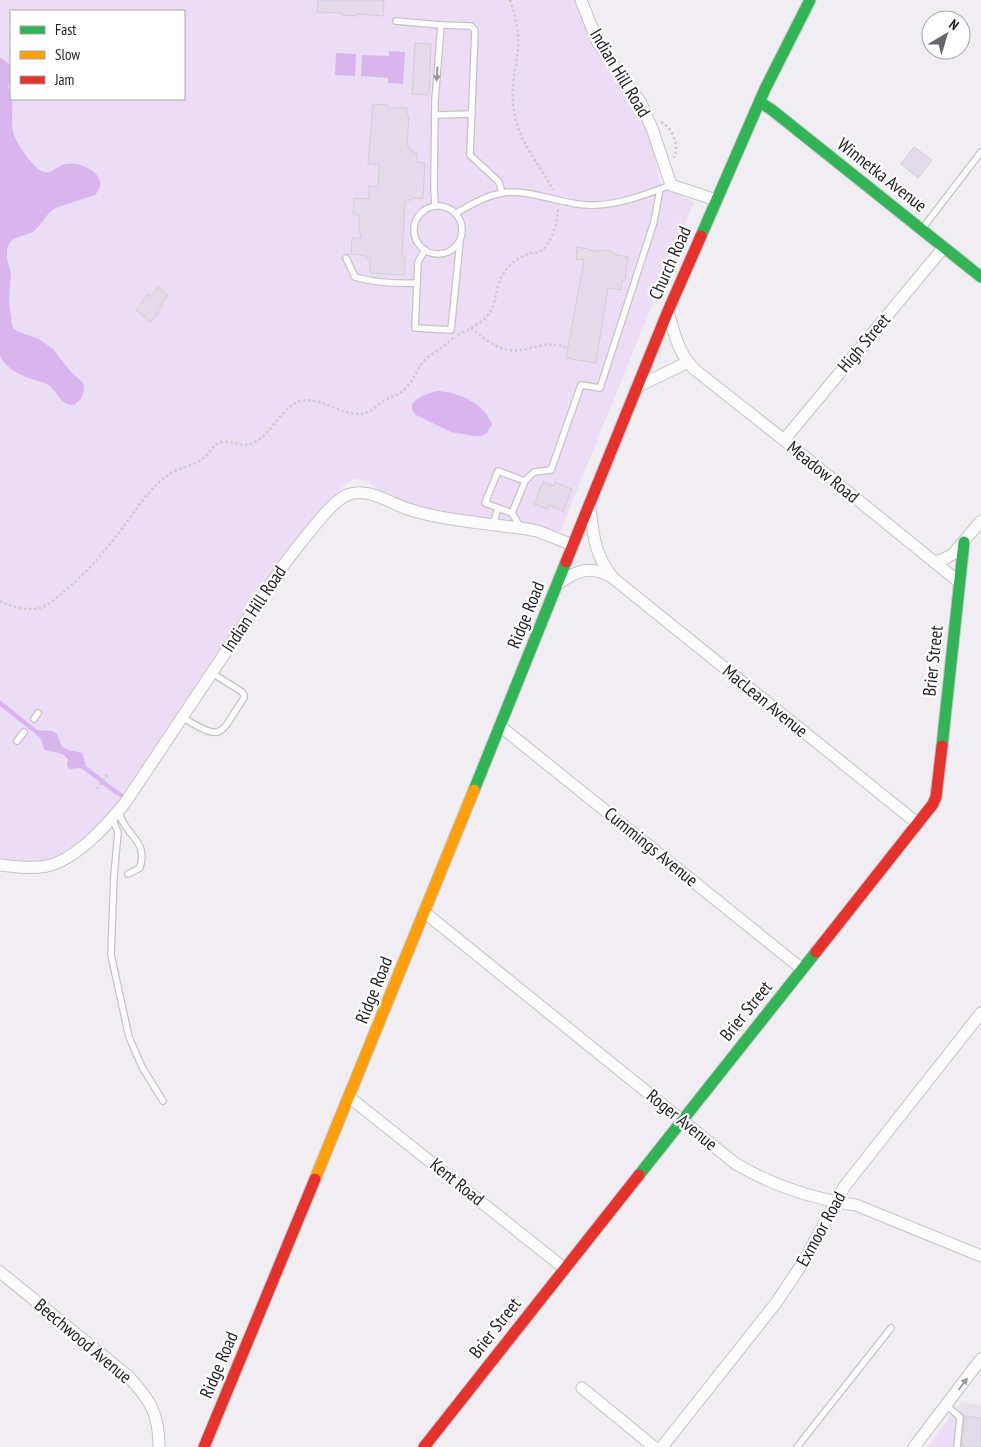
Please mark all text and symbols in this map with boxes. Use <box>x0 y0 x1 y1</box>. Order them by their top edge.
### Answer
legend <box>10 10 185 100</box>
north arrow <box>921 10 971 60</box>
text: N <box>945 15 963 34</box>
text: Fast <box>55 20 76 39</box>
street label: Indian Hill Road <box>585 24 656 121</box>
text: Slow <box>55 45 80 64</box>
one-way arrow <box>433 66 441 82</box>
text: Jam <box>54 70 74 89</box>
street label: Winnetka Avenue <box>833 133 932 217</box>
street label: Church Road <box>643 223 696 303</box>
street label: High Street <box>832 308 895 377</box>
street label: Meadow Road <box>783 436 864 508</box>
street label: Indian Hill Road <box>216 561 291 656</box>
street label: Ridge Road <box>502 578 549 652</box>
street label: Brier Street <box>917 625 948 697</box>
street label: MacLean Avenue <box>718 659 813 742</box>
street label: Cummings Avenue <box>600 802 703 891</box>
street label: Ridge Road <box>350 953 397 1027</box>
street label: Brier Street <box>714 976 777 1045</box>
street label: Roger Avenue <box>642 1084 722 1155</box>
street label: Kent Road <box>426 1153 489 1210</box>
street label: Exmoor Road <box>791 1187 850 1270</box>
street label: Beechwood Avenue <box>30 1293 137 1388</box>
street label: Brier Street <box>464 1293 525 1363</box>
street label: Ridge Road <box>194 1328 243 1402</box>
one-way arrow <box>958 1377 968 1391</box>

